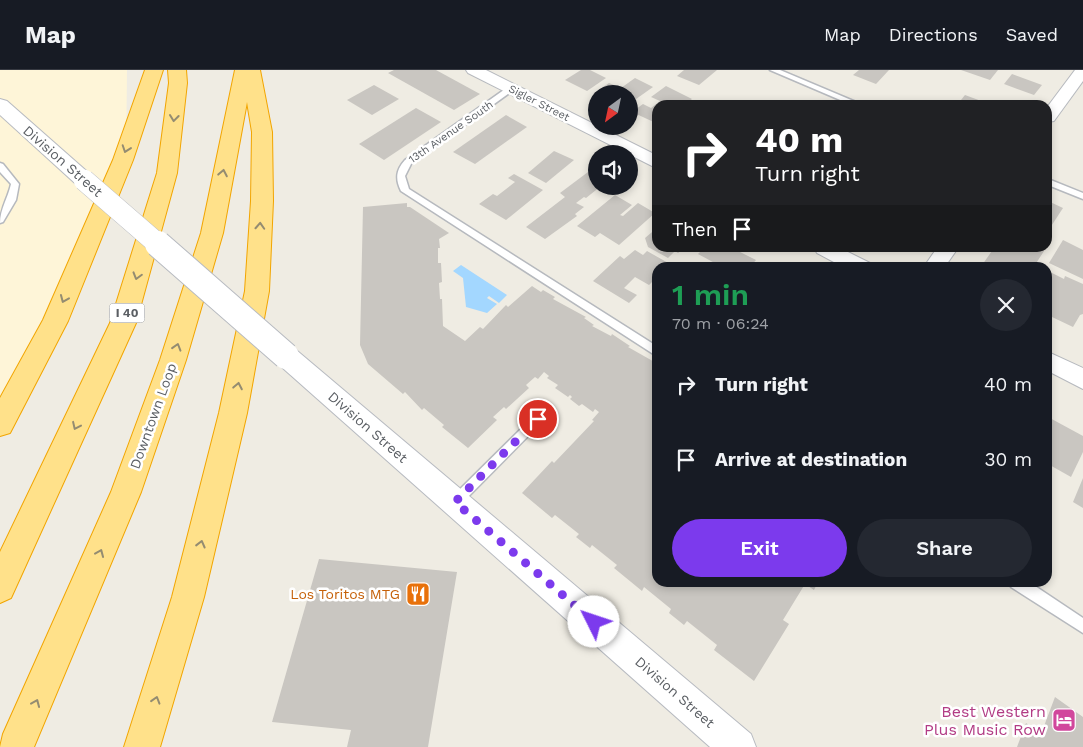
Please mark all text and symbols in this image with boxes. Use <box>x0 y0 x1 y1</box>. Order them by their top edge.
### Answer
text: Map <box>25 21 76 49</box>
text: Map <box>824 24 861 45</box>
text: Directions <box>889 24 978 45</box>
text: Saved <box>1006 24 1058 45</box>
street label: Sigler Street <box>506 82 572 124</box>
north arrow <box>588 85 638 135</box>
map controls <box>588 85 638 195</box>
street label: 13th Avenue South <box>406 98 496 166</box>
one-way arrow <box>169 114 179 123</box>
text: 40 m <box>755 119 843 161</box>
icon: right <box>672 120 737 185</box>
street label: Division Street <box>20 122 106 200</box>
one-way arrow <box>122 144 132 153</box>
button: sound <box>588 145 638 195</box>
text: Turn right <box>755 161 860 186</box>
one-way arrow <box>218 169 228 178</box>
icon: arrive <box>728 215 756 243</box>
text: Then <box>672 218 718 241</box>
one-way arrow <box>255 221 266 229</box>
one-way arrow <box>132 272 143 281</box>
text: 1 min <box>672 277 749 312</box>
button: close <box>980 279 1032 331</box>
one-way arrow <box>60 294 71 303</box>
road number: I 40 <box>110 304 144 322</box>
text: 70 m · 06:24 <box>672 314 769 333</box>
one-way arrow <box>171 343 181 351</box>
street label: Downtown Loop <box>126 361 180 471</box>
icon: right <box>672 371 700 399</box>
text: Turn right <box>715 373 808 396</box>
text: 40 m <box>984 373 1032 396</box>
one-way arrow <box>233 382 243 391</box>
street label: Division Street <box>325 388 411 466</box>
pin <box>517 398 559 440</box>
icon: arrive <box>524 405 552 433</box>
one-way arrow <box>72 421 82 430</box>
icon: arrive <box>672 446 700 474</box>
text: Arrive at destination <box>715 448 907 471</box>
text: 30 m <box>985 448 1032 471</box>
button: Exit <box>672 519 847 577</box>
button: Share <box>857 519 1032 577</box>
one-way arrow <box>195 540 206 549</box>
one-way arrow <box>93 549 104 558</box>
restaurant icon: Los Toritos MTG <box>405 581 431 607</box>
place label: Los Toritos MTG <box>290 586 400 602</box>
position arrow <box>567 595 619 647</box>
street label: Division Street <box>632 653 718 731</box>
one-way arrow <box>150 697 160 705</box>
one-way arrow <box>30 699 41 708</box>
place label: Best Western Plus Music Row <box>924 702 1046 739</box>
hotel icon: Best Western Plus Music Row <box>1051 707 1077 733</box>

